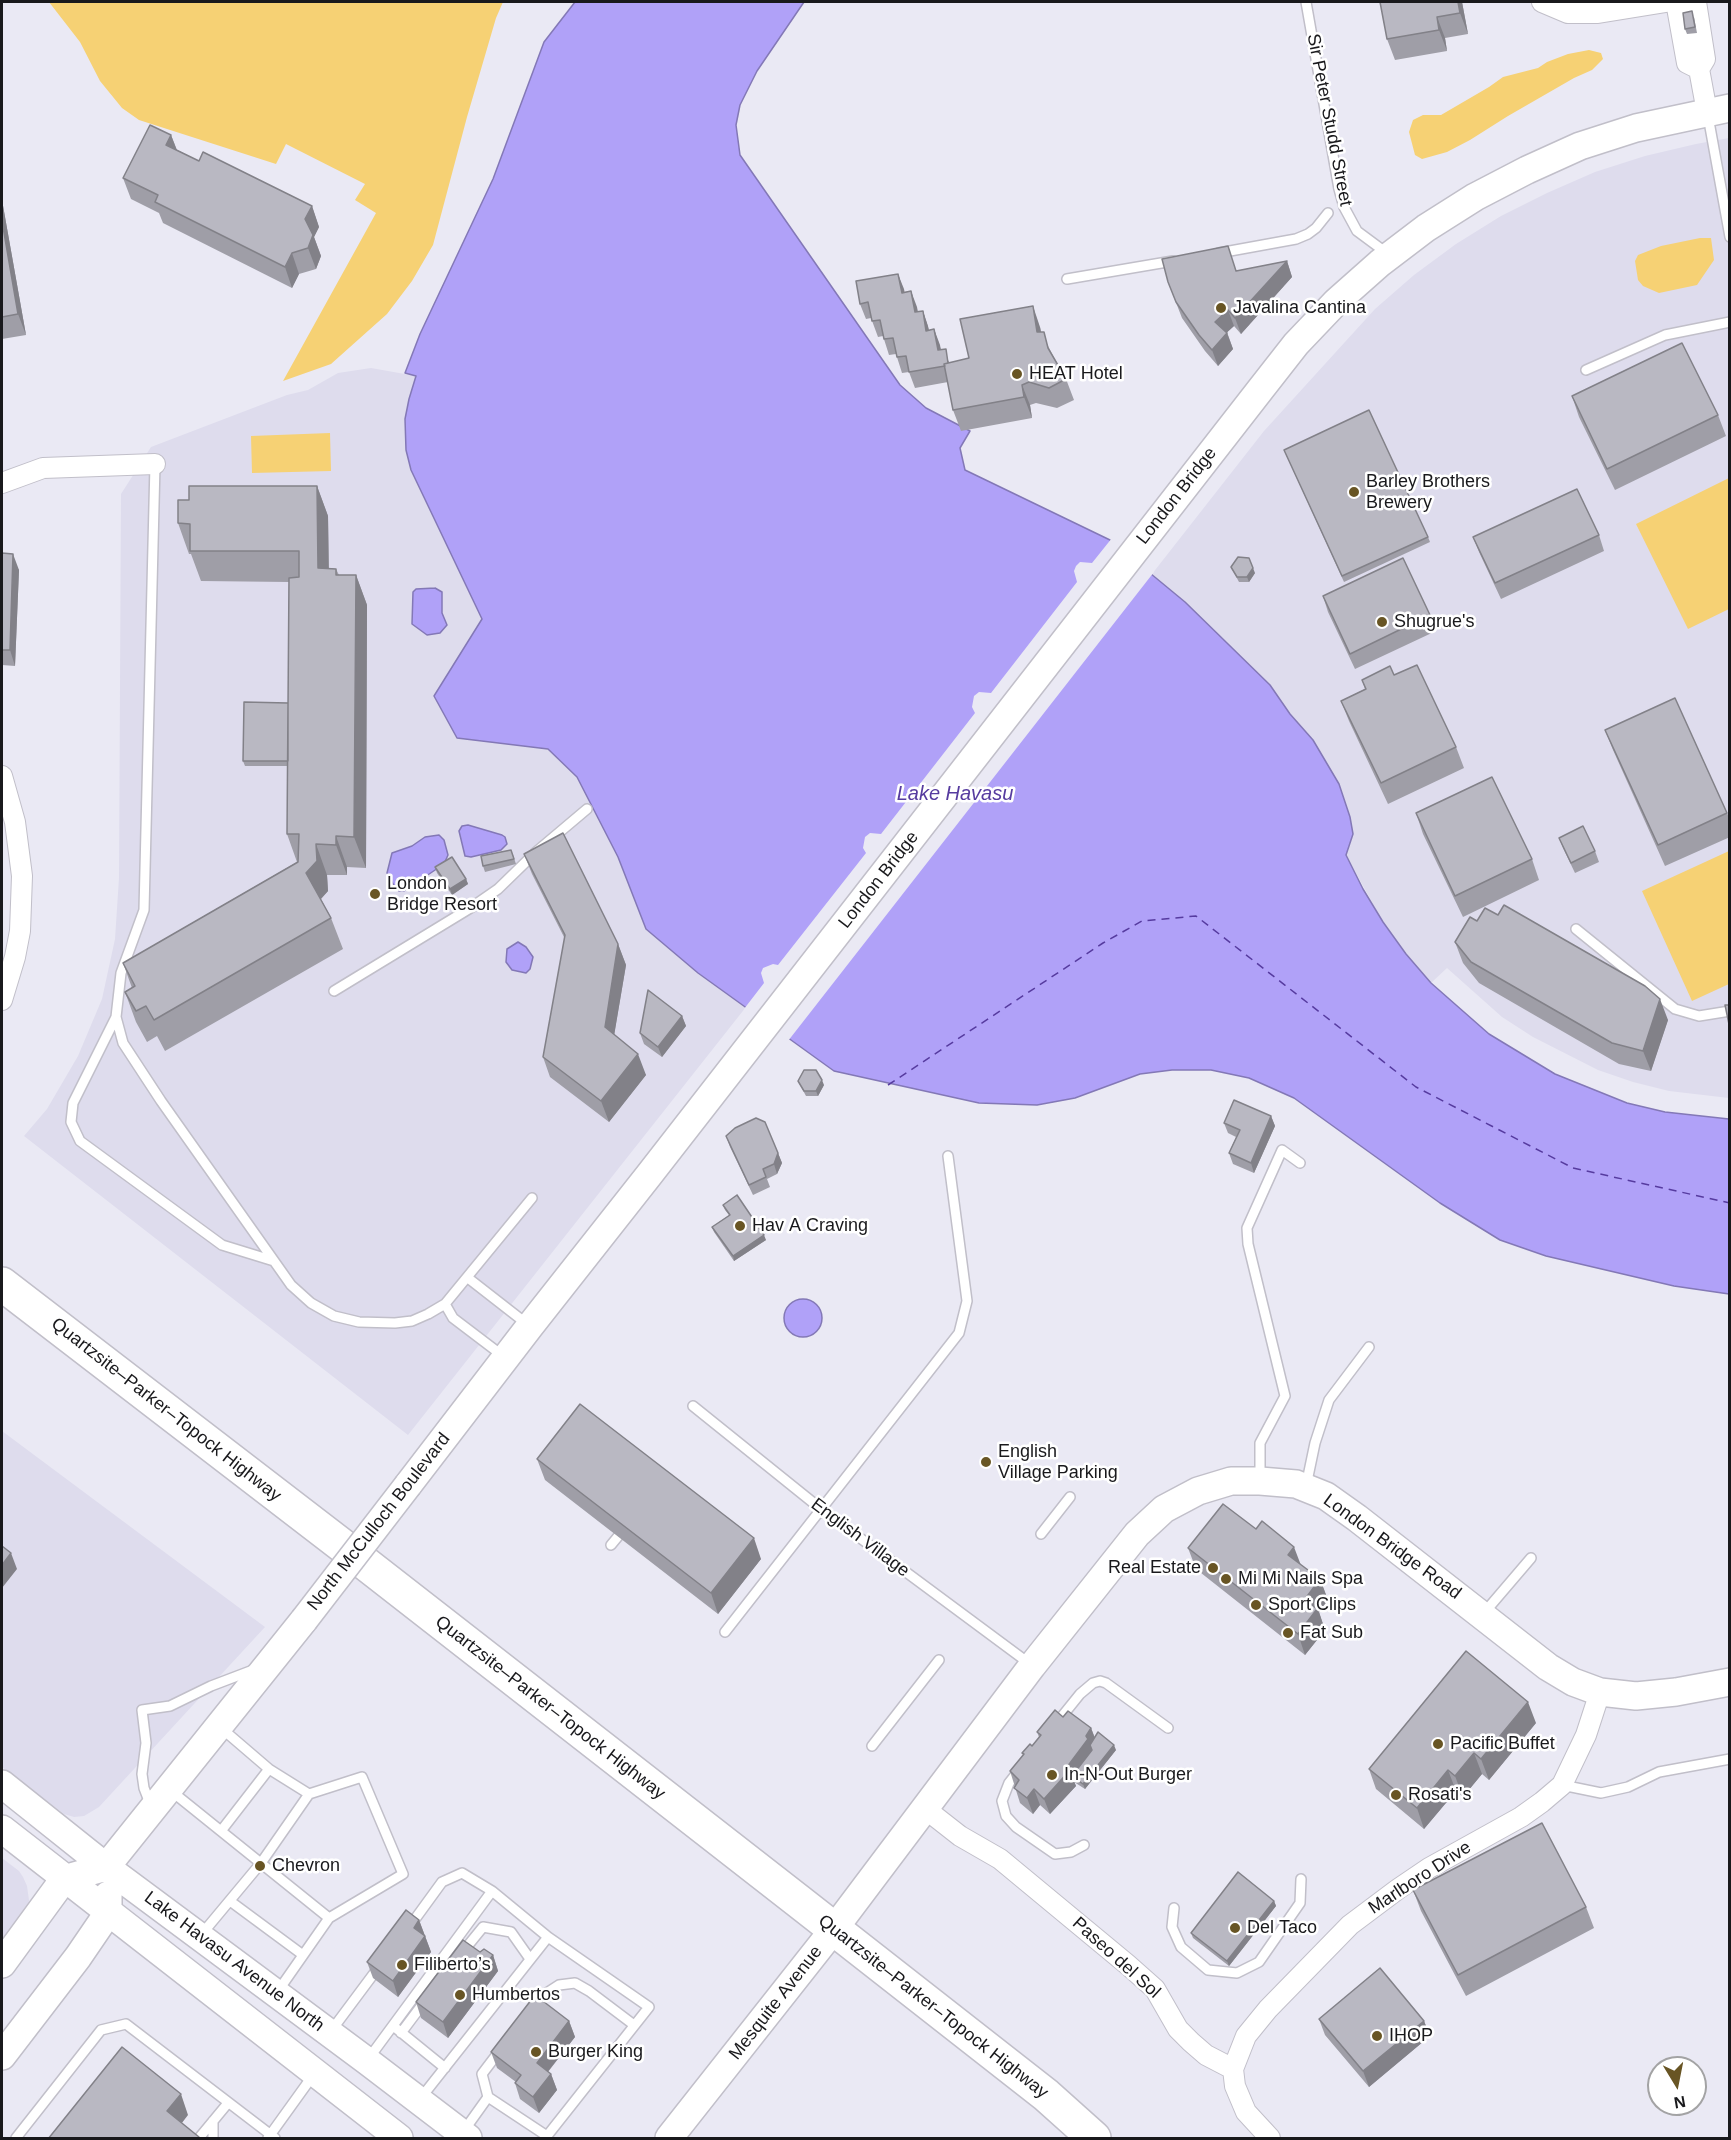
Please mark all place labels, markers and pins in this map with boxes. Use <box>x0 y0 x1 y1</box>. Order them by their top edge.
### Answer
place label: Javalina Cantina <box>1233 297 1366 319</box>
marker: Javalina Cantina <box>1214 301 1228 315</box>
place label: HEAT Hotel <box>1029 363 1123 385</box>
marker: HEAT Hotel <box>1010 367 1024 381</box>
place label: Barley Brothers Brewery <box>1366 471 1490 514</box>
marker: Barley Brothers Brewery <box>1347 485 1361 499</box>
place label: Shugrue's <box>1394 611 1474 633</box>
marker: Shugrue's <box>1375 615 1389 629</box>
place label: London Bridge Resort <box>387 873 497 916</box>
marker: London Bridge Resort <box>368 887 382 901</box>
place label: Hav A Craving <box>752 1215 868 1237</box>
marker: Hav A Craving <box>733 1219 747 1233</box>
place label: English Village Parking <box>998 1441 1118 1484</box>
marker: English Village Parking <box>979 1455 993 1469</box>
place label: Real Estate <box>1108 1557 1201 1579</box>
marker: Real Estate <box>1206 1561 1220 1575</box>
place label: Mi Mi Nails Spa <box>1238 1568 1363 1590</box>
marker: Mi Mi Nails Spa <box>1219 1572 1233 1586</box>
place label: Sport Clips <box>1268 1594 1356 1616</box>
marker: Sport Clips <box>1249 1598 1263 1612</box>
place label: Fat Sub <box>1300 1622 1363 1644</box>
marker: Fat Sub <box>1281 1626 1295 1640</box>
place label: Pacific Buffet <box>1450 1733 1555 1755</box>
marker: Pacific Buffet <box>1431 1737 1445 1751</box>
place label: In-N-Out Burger <box>1064 1764 1192 1786</box>
marker: In-N-Out Burger <box>1045 1768 1059 1782</box>
place label: Rosati's <box>1408 1784 1471 1806</box>
marker: Rosati's <box>1389 1788 1403 1802</box>
place label: Chevron <box>272 1855 340 1877</box>
marker: Chevron <box>253 1859 267 1873</box>
place label: Del Taco <box>1247 1917 1317 1939</box>
marker: Del Taco <box>1228 1921 1242 1935</box>
place label: Filiberto’s <box>414 1954 491 1976</box>
marker: Filiberto’s <box>395 1958 409 1972</box>
place label: Humbertos <box>472 1984 560 2006</box>
marker: Humbertos <box>453 1988 467 2002</box>
place label: IHOP <box>1389 2025 1433 2047</box>
marker: IHOP <box>1370 2029 1384 2043</box>
place label: Burger King <box>548 2041 643 2063</box>
marker: Burger King <box>529 2045 543 2059</box>

